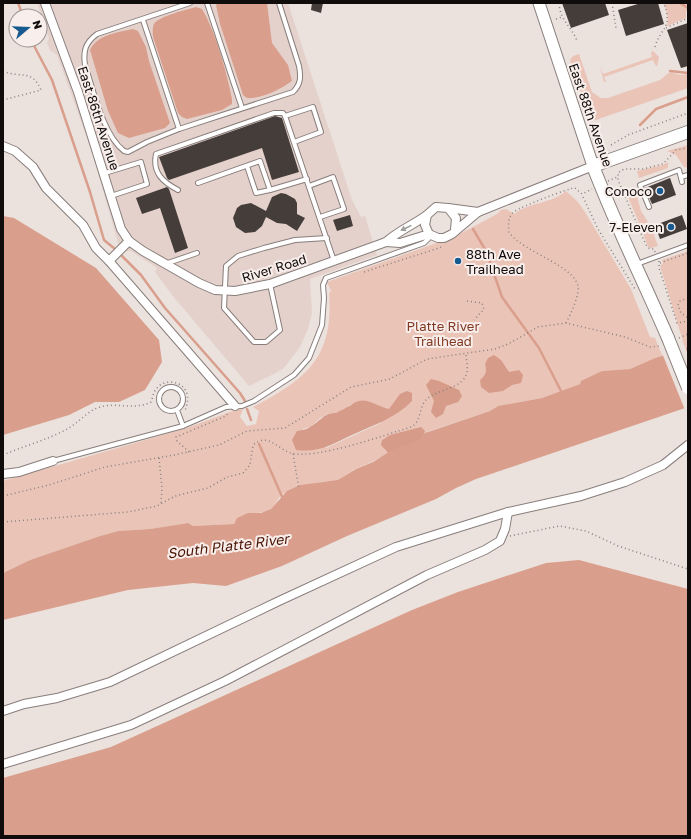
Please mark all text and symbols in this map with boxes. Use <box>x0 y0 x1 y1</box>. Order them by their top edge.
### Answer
north arrow <box>8 8 48 48</box>
text: N <box>30 19 45 31</box>
street label: East 88th Avenue <box>566 61 616 169</box>
street label: East 86th Avenue <box>75 64 123 172</box>
place label: Conoco <box>605 183 652 199</box>
marker: Conoco <box>655 186 665 196</box>
place label: 7-Eleven <box>609 219 663 235</box>
marker: 7-Eleven <box>666 222 676 232</box>
one-way arrow <box>400 225 412 231</box>
place label: 88th Ave Trailhead <box>466 246 524 277</box>
street label: River Road <box>240 251 308 285</box>
marker: 88th Ave Trailhead <box>453 256 463 266</box>
park label: Platte River Trailhead <box>407 318 479 349</box>
water label: South Platte River <box>166 529 292 561</box>

